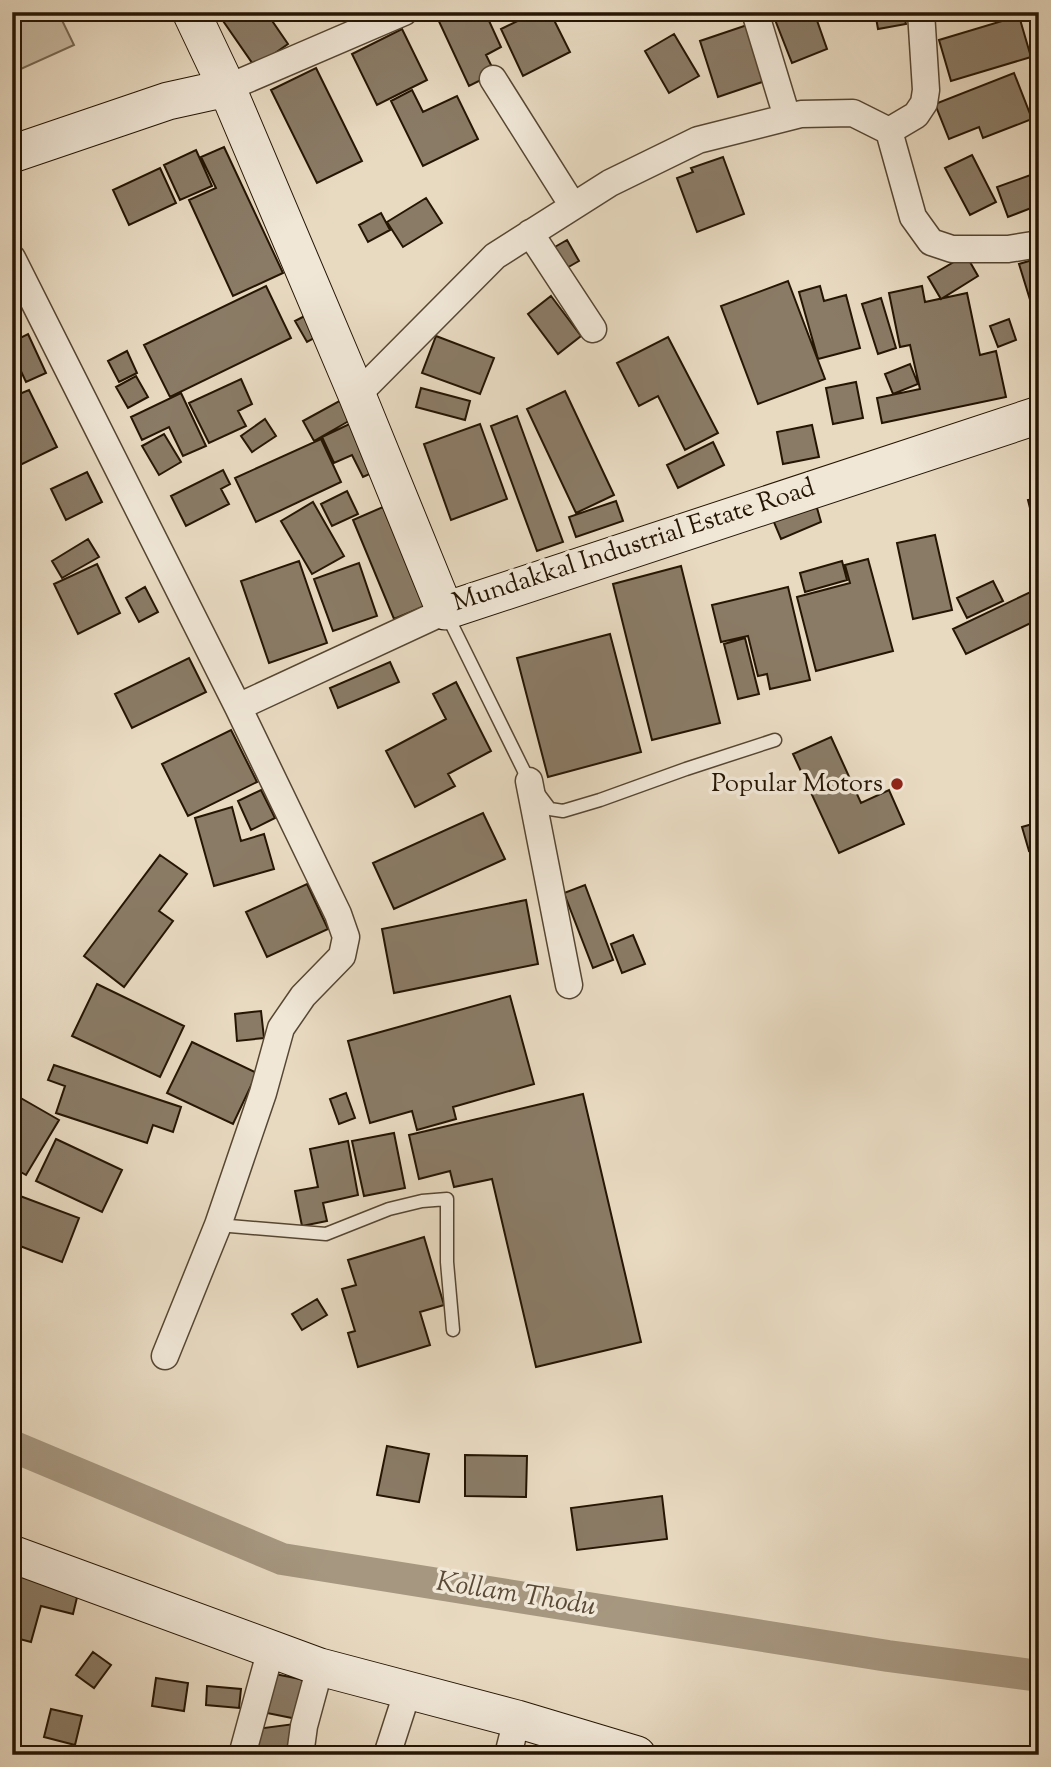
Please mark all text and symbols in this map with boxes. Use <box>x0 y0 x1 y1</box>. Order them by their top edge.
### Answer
street label: Mundakkal Industrial Estate Road <box>448 470 820 622</box>
place label: Popular Motors <box>711 766 883 803</box>
marker: Popular Motors <box>889 776 905 792</box>
water label: Kollam Thodu <box>433 1563 599 1627</box>

